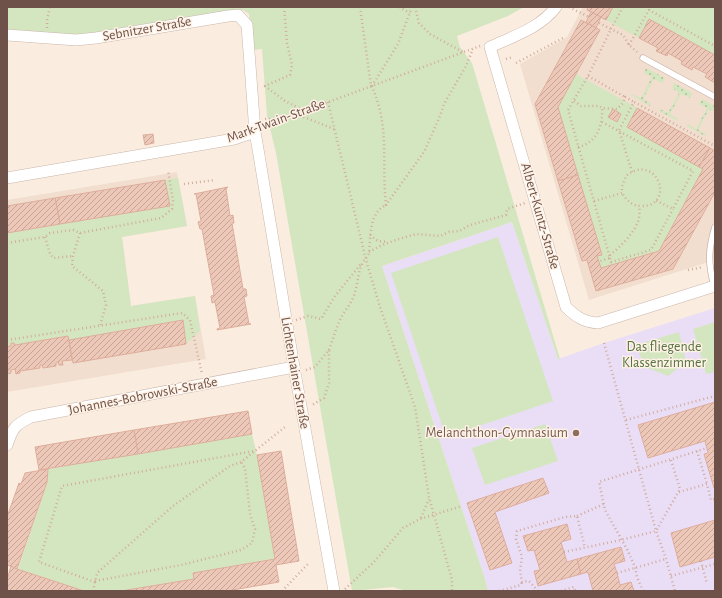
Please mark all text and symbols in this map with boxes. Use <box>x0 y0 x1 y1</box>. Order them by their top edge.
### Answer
street label: Sebnitzer Straße <box>102 14 192 44</box>
street label: Mark-Twain-Straße <box>225 97 327 145</box>
street label: Albert-Kuntz-Straße <box>518 161 562 271</box>
street label: Lichtenhainer Straße <box>278 316 312 430</box>
park label: Das fliegende Klassenzimmer <box>622 340 706 370</box>
street label: Johannes-Bobrowski-Straße <box>67 375 219 417</box>
place label: Melanchthon-Gymnasium <box>425 426 568 440</box>
marker: Melanchthon-Gymnasium <box>571 428 581 438</box>

